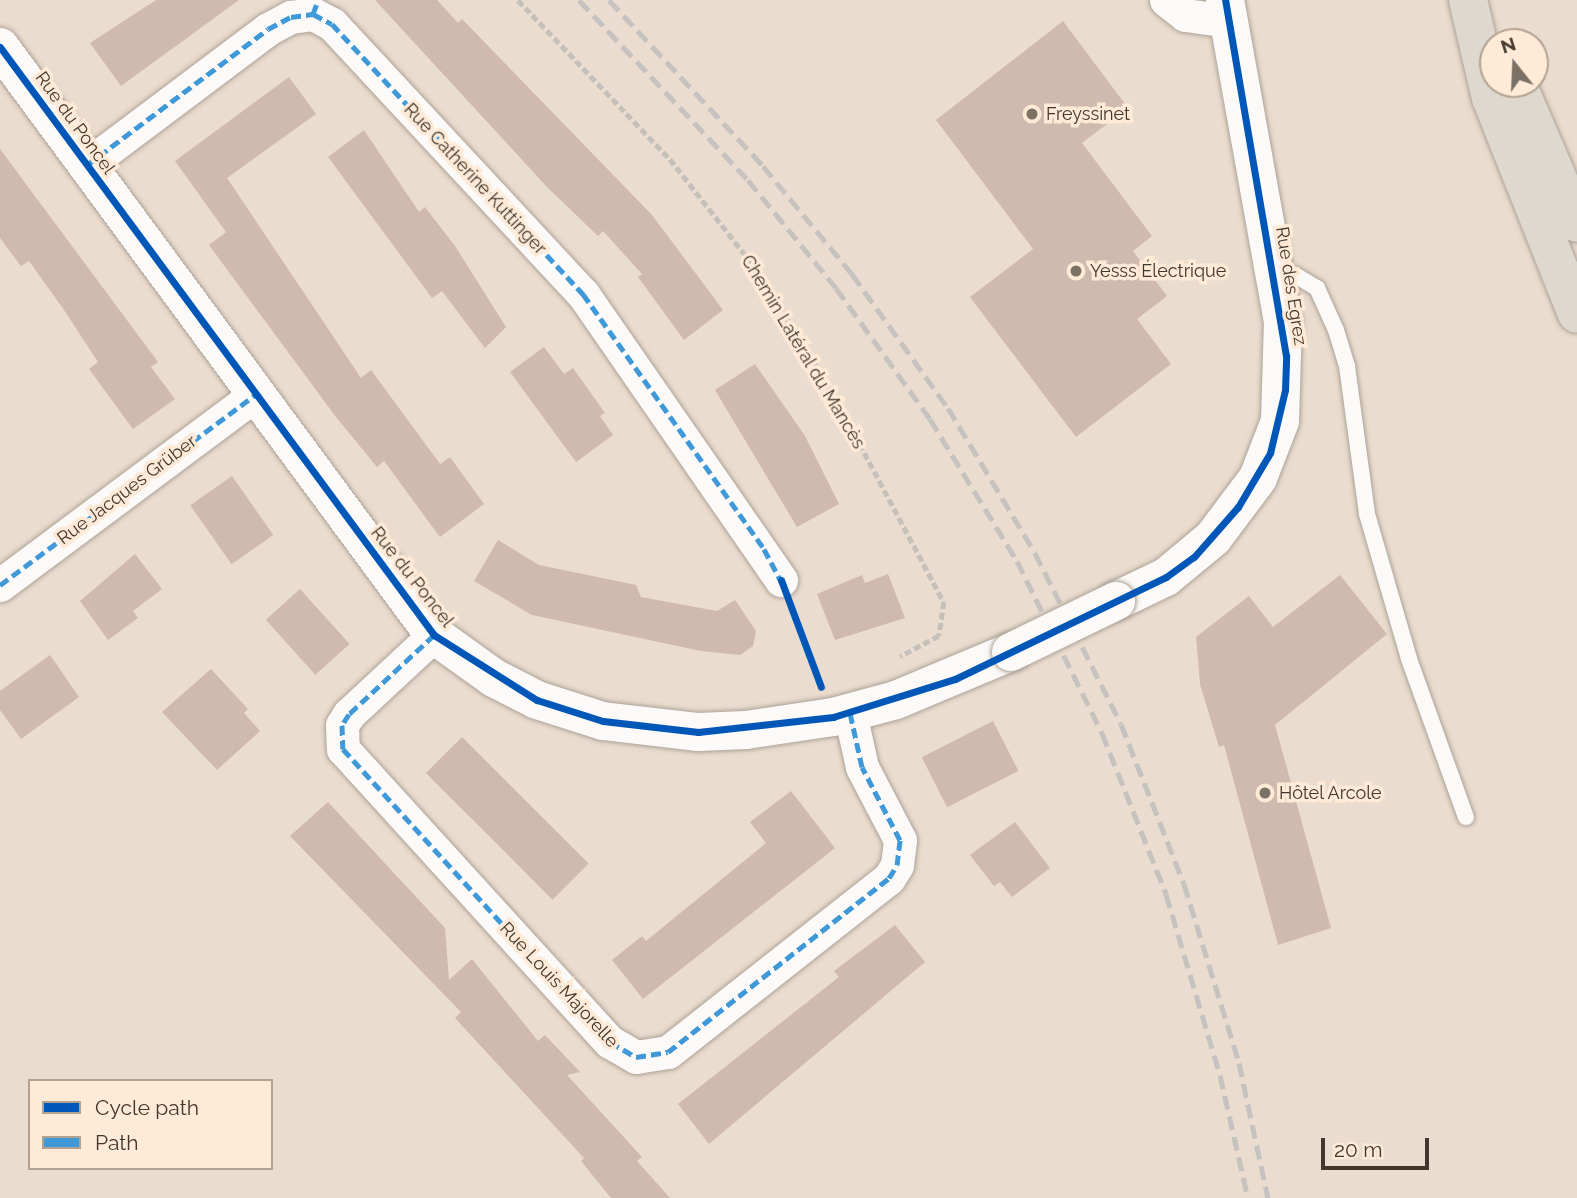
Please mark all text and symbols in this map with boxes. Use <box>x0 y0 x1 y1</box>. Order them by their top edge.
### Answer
north arrow <box>1479 28 1549 98</box>
text: N <box>1498 32 1518 58</box>
street label: Rue du Poncel <box>31 68 119 178</box>
street label: Rue Catherine Kuttinger <box>399 99 551 259</box>
place label: Freyssinet <box>1046 103 1130 125</box>
marker: Freyssinet <box>1024 106 1040 122</box>
street label: Rue des Egrez <box>1271 225 1311 347</box>
street label: Chemin Latéral du Mancès <box>736 251 870 453</box>
place label: Yesss Électrique <box>1090 260 1226 282</box>
marker: Yesss Électrique <box>1068 263 1084 279</box>
street label: Rue Jacques Grüber <box>53 430 201 550</box>
street label: Rue du Poncel <box>366 523 458 631</box>
place label: Hôtel Arcole <box>1279 782 1383 804</box>
marker: Hôtel Arcole <box>1257 785 1273 801</box>
street label: Rue Louis Majorelle <box>495 918 623 1052</box>
legend <box>28 1079 273 1170</box>
text: Cycle path <box>95 1095 199 1120</box>
scale bar <box>1325 1124 1434 1168</box>
text: Path <box>95 1130 139 1155</box>
text: 20 m <box>1334 1137 1382 1162</box>

